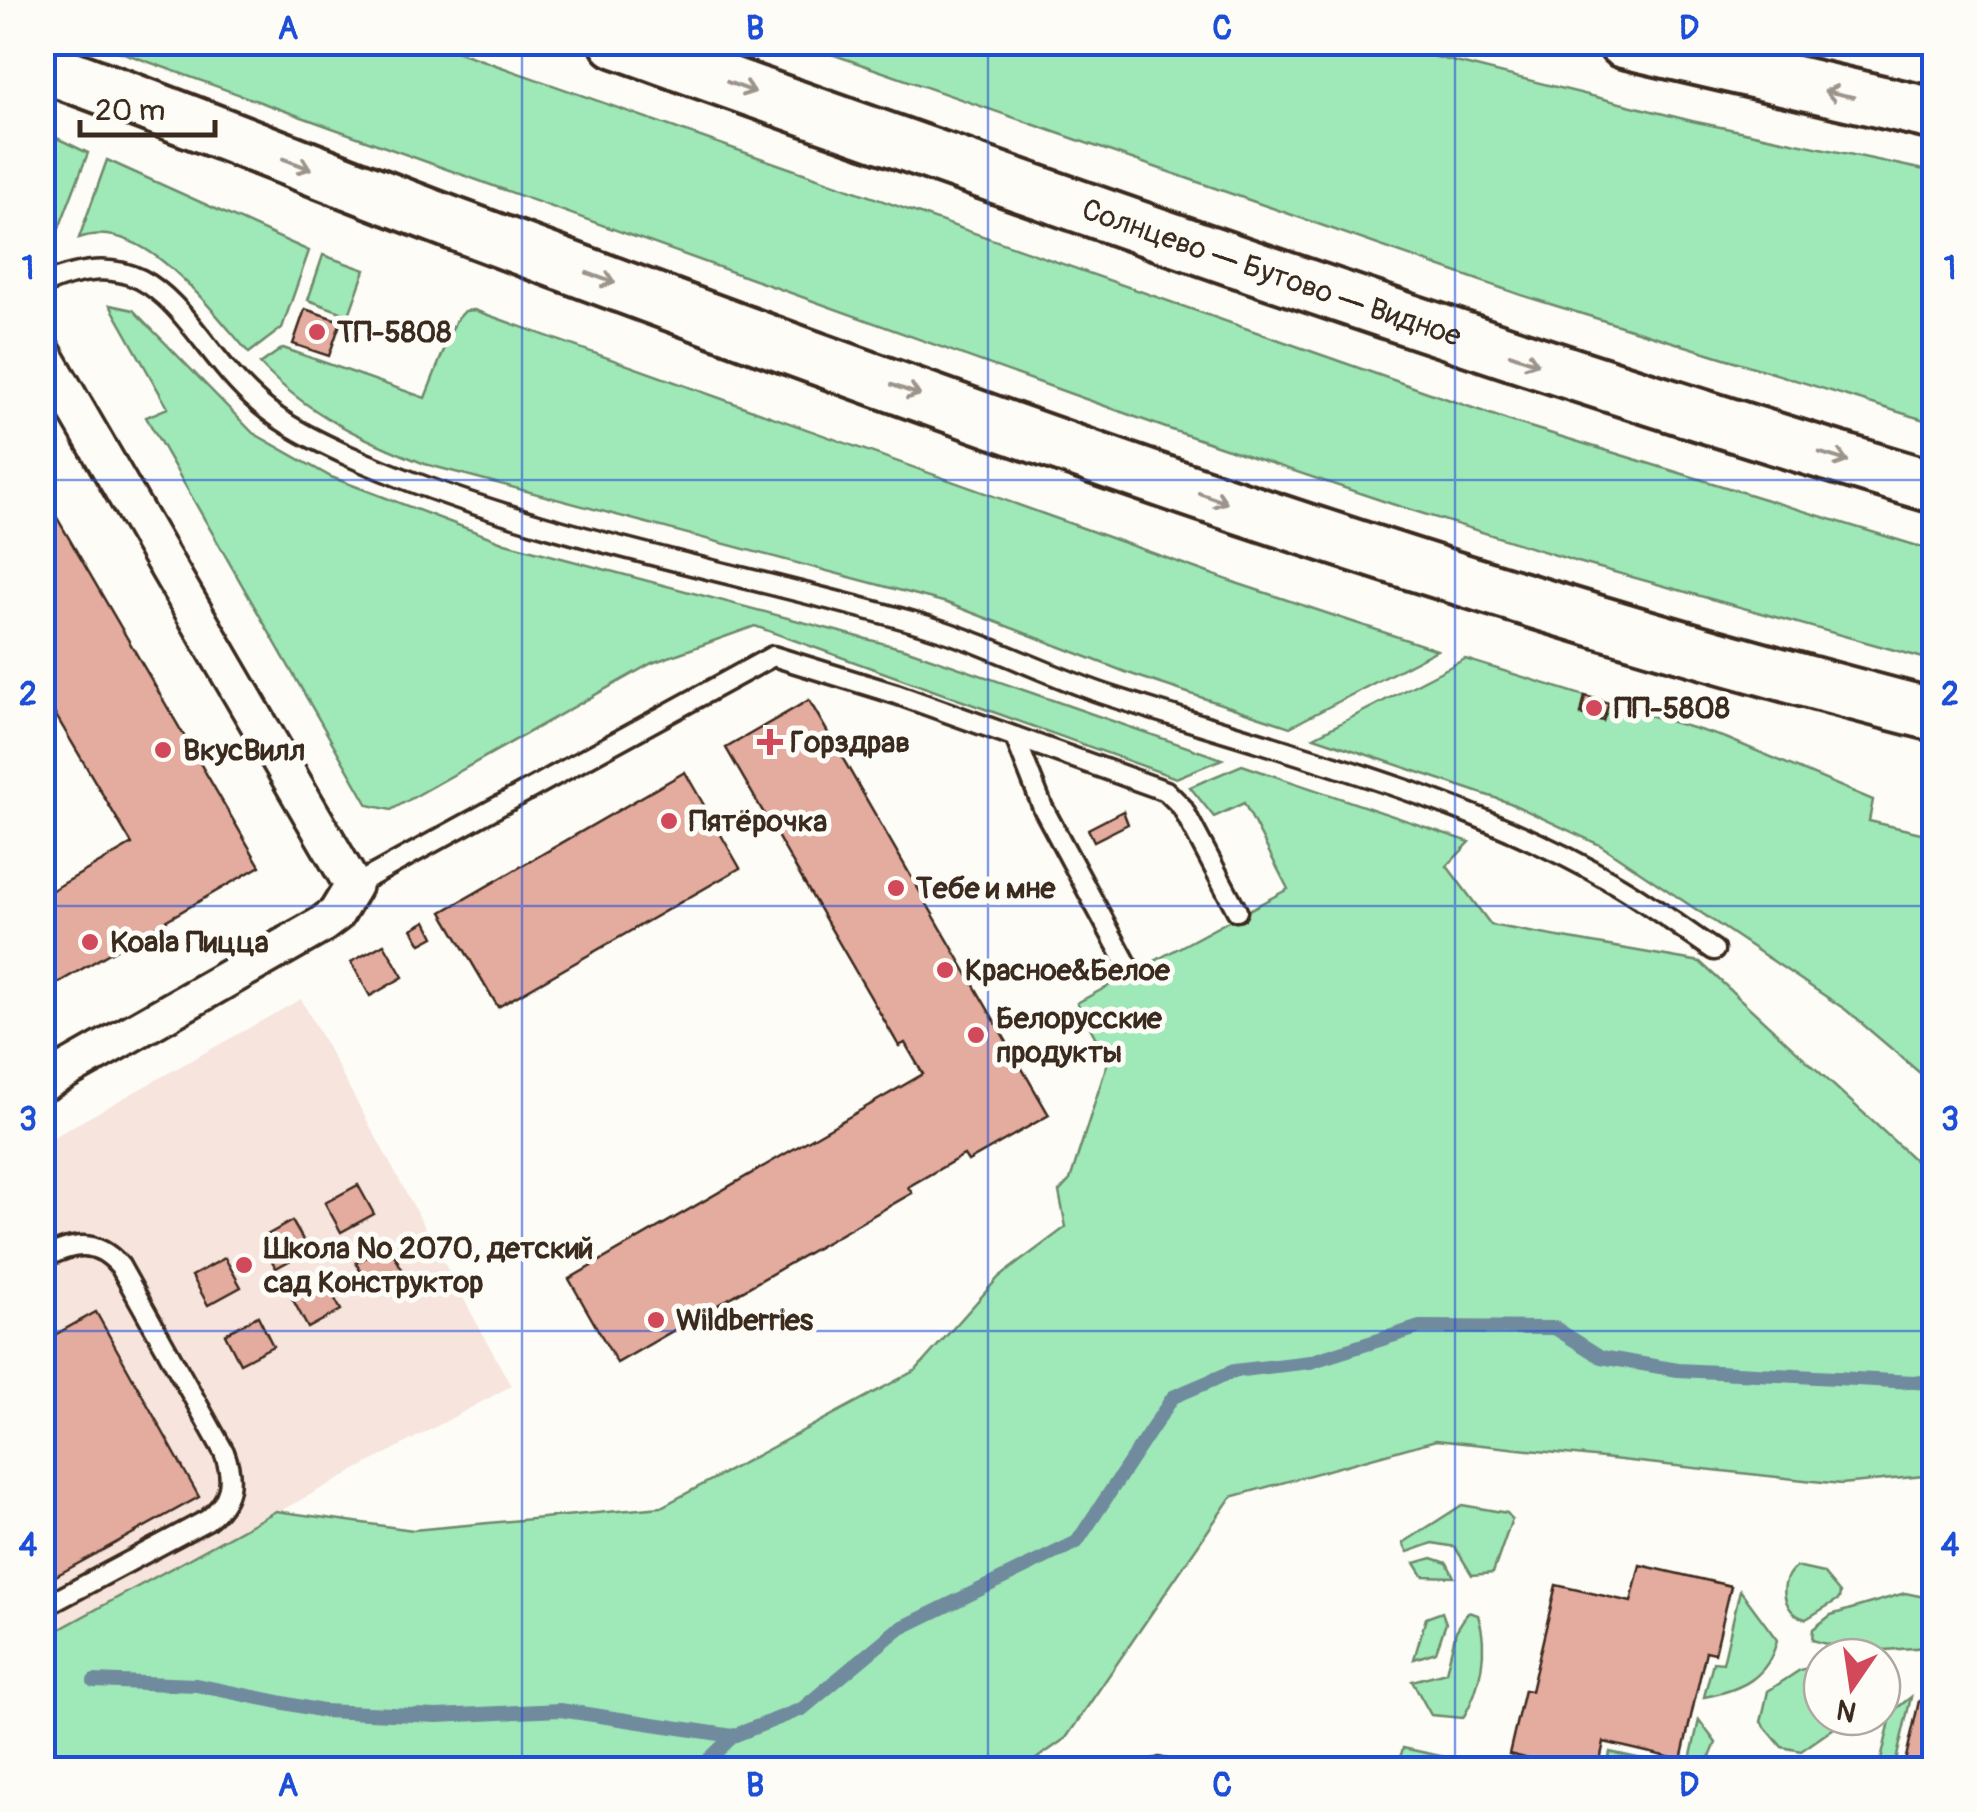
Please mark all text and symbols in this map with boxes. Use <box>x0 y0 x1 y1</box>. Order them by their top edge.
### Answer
text: A <box>278 9 299 49</box>
text: B <box>746 9 764 49</box>
text: C <box>1212 9 1232 49</box>
text: D <box>1679 9 1699 49</box>
scale bar <box>80 75 215 137</box>
one-way arrow <box>724 79 755 97</box>
one-way arrow <box>1824 83 1856 102</box>
text: 20 m <box>95 92 165 129</box>
one-way arrow <box>281 156 312 174</box>
street label: Солнцево — Бутово — Видное <box>1077 190 1466 355</box>
text: 1 <box>22 249 34 289</box>
text: 1 <box>1944 249 1956 289</box>
one-way arrow <box>585 270 616 288</box>
place label: ТП-5808 <box>336 314 451 351</box>
marker: ТП-5808 <box>306 321 328 343</box>
one-way arrow <box>1507 351 1539 369</box>
one-way arrow <box>890 382 921 400</box>
one-way arrow <box>1817 449 1849 467</box>
one-way arrow <box>1196 490 1227 508</box>
text: 2 <box>19 675 37 715</box>
text: 2 <box>1941 675 1959 715</box>
place label: ПП-5808 <box>1614 690 1730 727</box>
marker: ПП-5808 <box>1583 697 1605 719</box>
place label: Горздрав <box>790 724 910 761</box>
marker: Горздрав <box>759 731 781 753</box>
place label: ВкусВилл <box>183 732 305 769</box>
marker: ВкусВилл <box>152 739 174 761</box>
place label: Пятёрочка <box>689 803 827 840</box>
marker: Пятёрочка <box>658 810 680 832</box>
place label: Тебе и мне <box>915 870 1057 907</box>
marker: Тебе и мне <box>885 877 907 899</box>
place label: Koala Пицца <box>110 924 269 961</box>
marker: Koala Пицца <box>79 931 101 953</box>
place label: Красное&Белое <box>965 952 1171 989</box>
marker: Красное&Белое <box>934 959 956 981</box>
place label: Белорусские продукты <box>996 1000 1163 1071</box>
marker: Белорусские продукты <box>965 1024 987 1046</box>
text: 3 <box>19 1100 37 1140</box>
text: 3 <box>1941 1100 1959 1140</box>
place label: Школа № 2070, детский сад Конструктор <box>263 1230 593 1301</box>
marker: Школа № 2070, детский сад Конструктор <box>233 1254 255 1276</box>
place label: Wildberries <box>676 1302 814 1339</box>
marker: Wildberries <box>645 1309 667 1331</box>
text: 4 <box>19 1526 38 1566</box>
text: 4 <box>1941 1526 1960 1566</box>
north arrow <box>1802 1637 1902 1737</box>
text: N <box>1834 1691 1860 1729</box>
text: A <box>278 1766 299 1806</box>
text: B <box>746 1766 764 1806</box>
text: C <box>1212 1766 1232 1806</box>
text: D <box>1679 1766 1699 1806</box>

